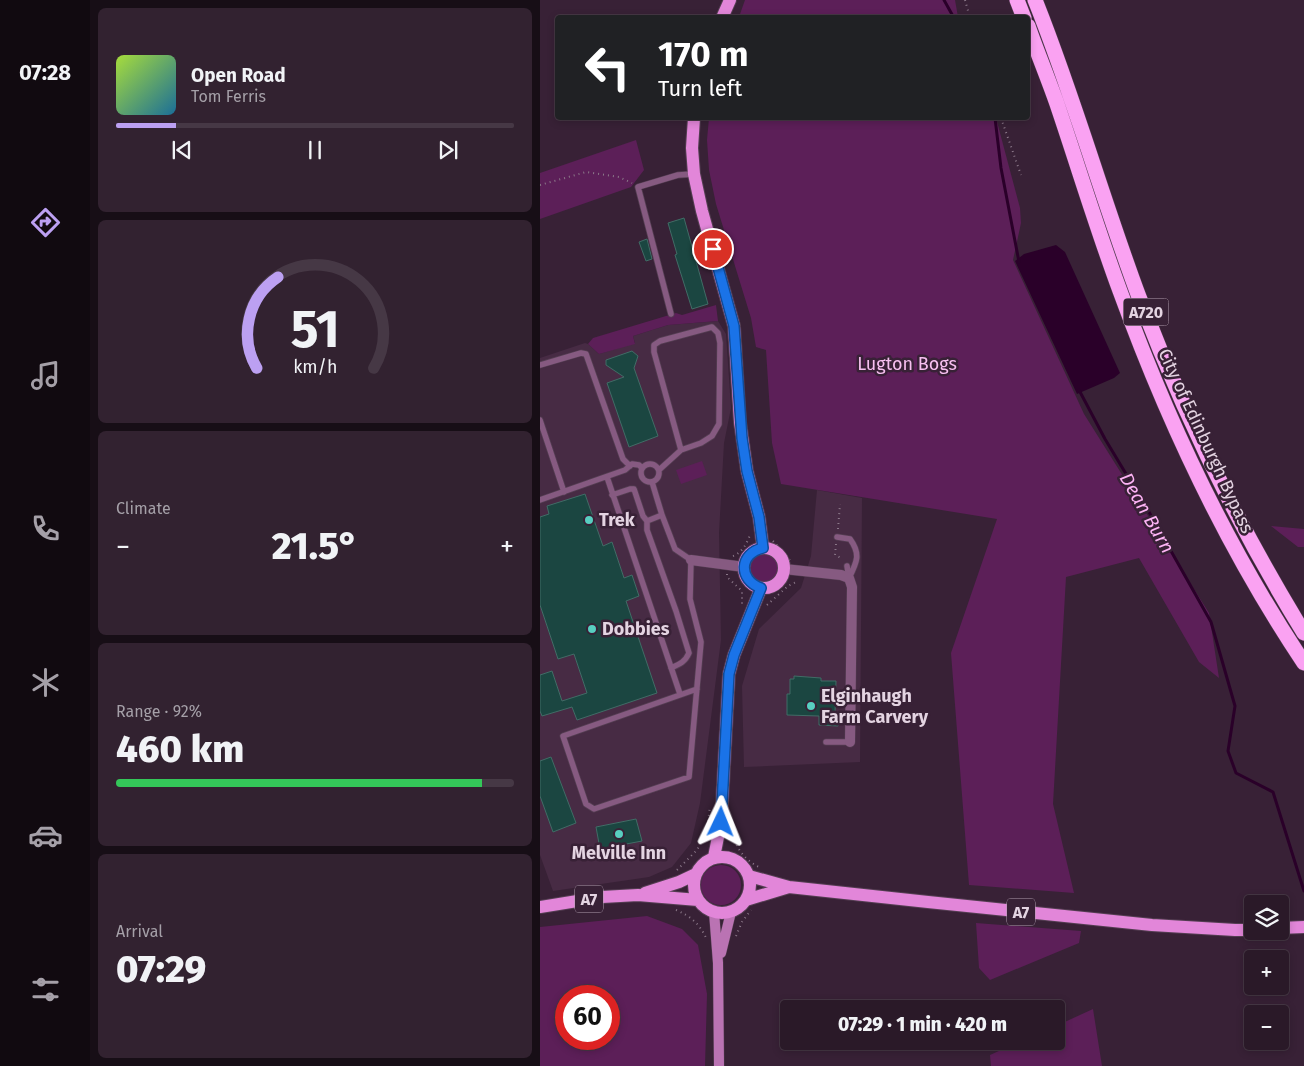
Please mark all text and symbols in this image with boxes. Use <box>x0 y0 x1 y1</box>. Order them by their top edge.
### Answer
text: 170 m <box>658 33 749 75</box>
icon: left <box>575 35 640 100</box>
text: 07:28 <box>19 59 71 86</box>
text: Open Road <box>191 64 286 87</box>
text: Turn left <box>658 75 742 102</box>
text: Tom Ferris <box>191 87 266 106</box>
icon: previous <box>168 136 196 164</box>
icon: pause <box>301 136 329 164</box>
icon: next <box>434 136 462 164</box>
icon: directions <box>28 205 63 240</box>
pin <box>692 228 734 270</box>
icon: arrive <box>699 235 727 263</box>
text: 51 <box>290 298 340 361</box>
road number: A720 <box>1124 298 1168 326</box>
street label: City of Edinburgh Bypass <box>1154 345 1258 537</box>
park label: Lugton Bogs <box>857 353 957 375</box>
text: km/h <box>293 356 337 378</box>
icon: music <box>28 358 63 393</box>
water label: Dean Burn <box>1115 469 1179 557</box>
text: Climate <box>116 499 171 518</box>
place label: Trek <box>599 509 636 531</box>
icon: phone <box>28 511 63 546</box>
marker: Trek <box>583 514 595 526</box>
text: 21.5° <box>272 523 358 569</box>
text: − <box>116 530 130 563</box>
text: + <box>500 530 514 563</box>
place label: Dobbies <box>602 618 670 640</box>
marker: Dobbies <box>586 623 598 635</box>
icon: climate <box>28 665 63 700</box>
place label: Elginhaugh Farm Carvery <box>821 685 929 728</box>
marker: Elginhaugh Farm Carvery <box>805 700 817 712</box>
text: Range · 92% <box>116 702 202 721</box>
text: 460 km <box>116 726 244 772</box>
position arrow <box>694 795 746 847</box>
icon: car <box>28 818 63 853</box>
marker: Melville Inn <box>613 828 625 840</box>
place label: Melville Inn <box>572 842 666 864</box>
road number: A7 <box>575 886 603 912</box>
map controls <box>1244 895 1289 1050</box>
button: layers <box>1244 895 1289 940</box>
road number: A7 <box>1007 899 1035 926</box>
text: Arrival <box>116 922 163 941</box>
text: 07:29 <box>116 946 206 992</box>
button: + <box>1244 950 1289 995</box>
icon: filters <box>28 972 63 1007</box>
speed limit sign: 60 <box>555 985 620 1050</box>
button: − <box>1244 1005 1289 1050</box>
text: 07:29 · 1 min · 420 m <box>838 1013 1007 1036</box>

